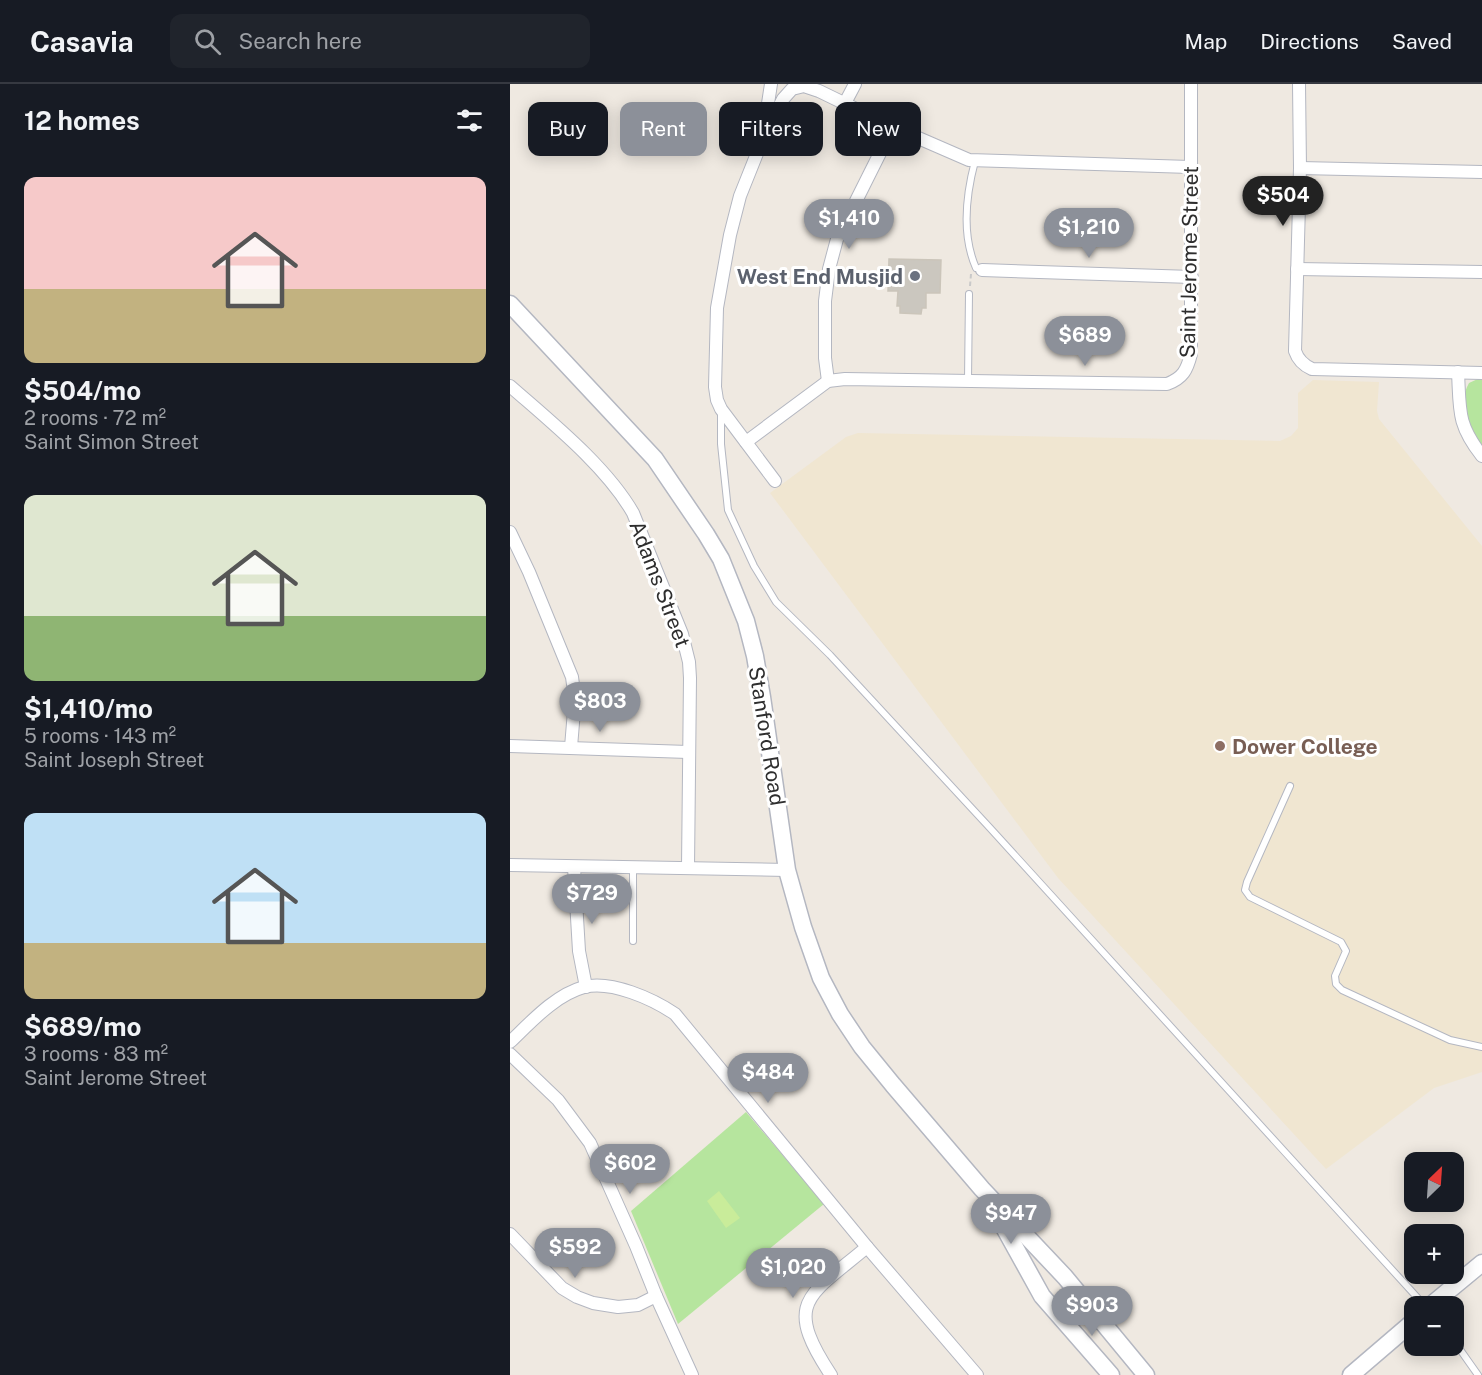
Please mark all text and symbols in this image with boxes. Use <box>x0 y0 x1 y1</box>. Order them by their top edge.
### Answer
search box <box>170 14 590 68</box>
text: Casavia <box>30 25 134 58</box>
icon: search <box>191 25 224 58</box>
text: Search here <box>239 28 362 54</box>
text: Map <box>1185 29 1227 54</box>
text: Directions <box>1260 29 1359 54</box>
text: Saved <box>1392 29 1452 54</box>
chip: Buy <box>528 102 608 156</box>
chip: Rent <box>620 102 707 156</box>
chip: Filters <box>719 102 823 156</box>
chip: New <box>835 102 921 156</box>
icon: filters <box>453 104 486 137</box>
text: 12 homes <box>24 105 140 136</box>
street label: Saint Jerome Street <box>1175 166 1203 358</box>
pin: $504 <box>1247 176 1319 227</box>
text: $504 <box>1256 183 1310 207</box>
pin: $1,410 <box>800 199 898 250</box>
text: $1,410 <box>818 206 880 230</box>
pin: $1,210 <box>1040 208 1138 259</box>
text: $1,210 <box>1058 215 1120 239</box>
icon: home <box>201 216 309 324</box>
place label: West End Musjid <box>737 264 903 289</box>
marker: West End Musjid <box>908 269 922 283</box>
pin: $689 <box>1049 316 1121 367</box>
text: $689 <box>1058 323 1112 347</box>
text: $504/mo <box>24 375 141 406</box>
text: 2 rooms · 72 m² <box>24 406 166 430</box>
text: Saint Simon Street <box>24 430 199 454</box>
street label: Adams Street <box>624 517 696 651</box>
icon: home <box>201 534 309 642</box>
street label: Stanford Road <box>744 665 790 807</box>
pin: $803 <box>564 682 636 733</box>
text: $803 <box>573 689 627 713</box>
text: $1,410/mo <box>24 693 153 724</box>
text: 5 rooms · 143 m² <box>24 724 176 748</box>
place label: Dower College <box>1232 734 1378 759</box>
marker: Dower College <box>1213 739 1227 753</box>
text: Saint Joseph Street <box>24 748 204 772</box>
icon: home <box>201 852 309 960</box>
pin: $729 <box>556 874 628 925</box>
text: $729 <box>566 881 618 905</box>
text: $689/mo <box>24 1011 141 1042</box>
text: 3 rooms · 83 m² <box>24 1042 168 1066</box>
pin: $484 <box>732 1053 804 1104</box>
text: $484 <box>741 1060 795 1084</box>
text: Saint Jerome Street <box>24 1066 207 1090</box>
pin: $602 <box>594 1144 666 1195</box>
text: $602 <box>604 1151 656 1175</box>
north arrow <box>1404 1152 1464 1212</box>
map controls <box>1404 1152 1464 1356</box>
pin: $947 <box>975 1194 1047 1245</box>
text: $947 <box>985 1201 1037 1225</box>
button: + <box>1404 1224 1464 1284</box>
pin: $592 <box>539 1228 611 1279</box>
text: $592 <box>549 1235 602 1259</box>
pin: $1,020 <box>744 1248 842 1299</box>
text: $1,020 <box>760 1255 826 1279</box>
pin: $903 <box>1056 1286 1128 1337</box>
text: $903 <box>1066 1293 1118 1317</box>
button: − <box>1404 1296 1464 1356</box>

